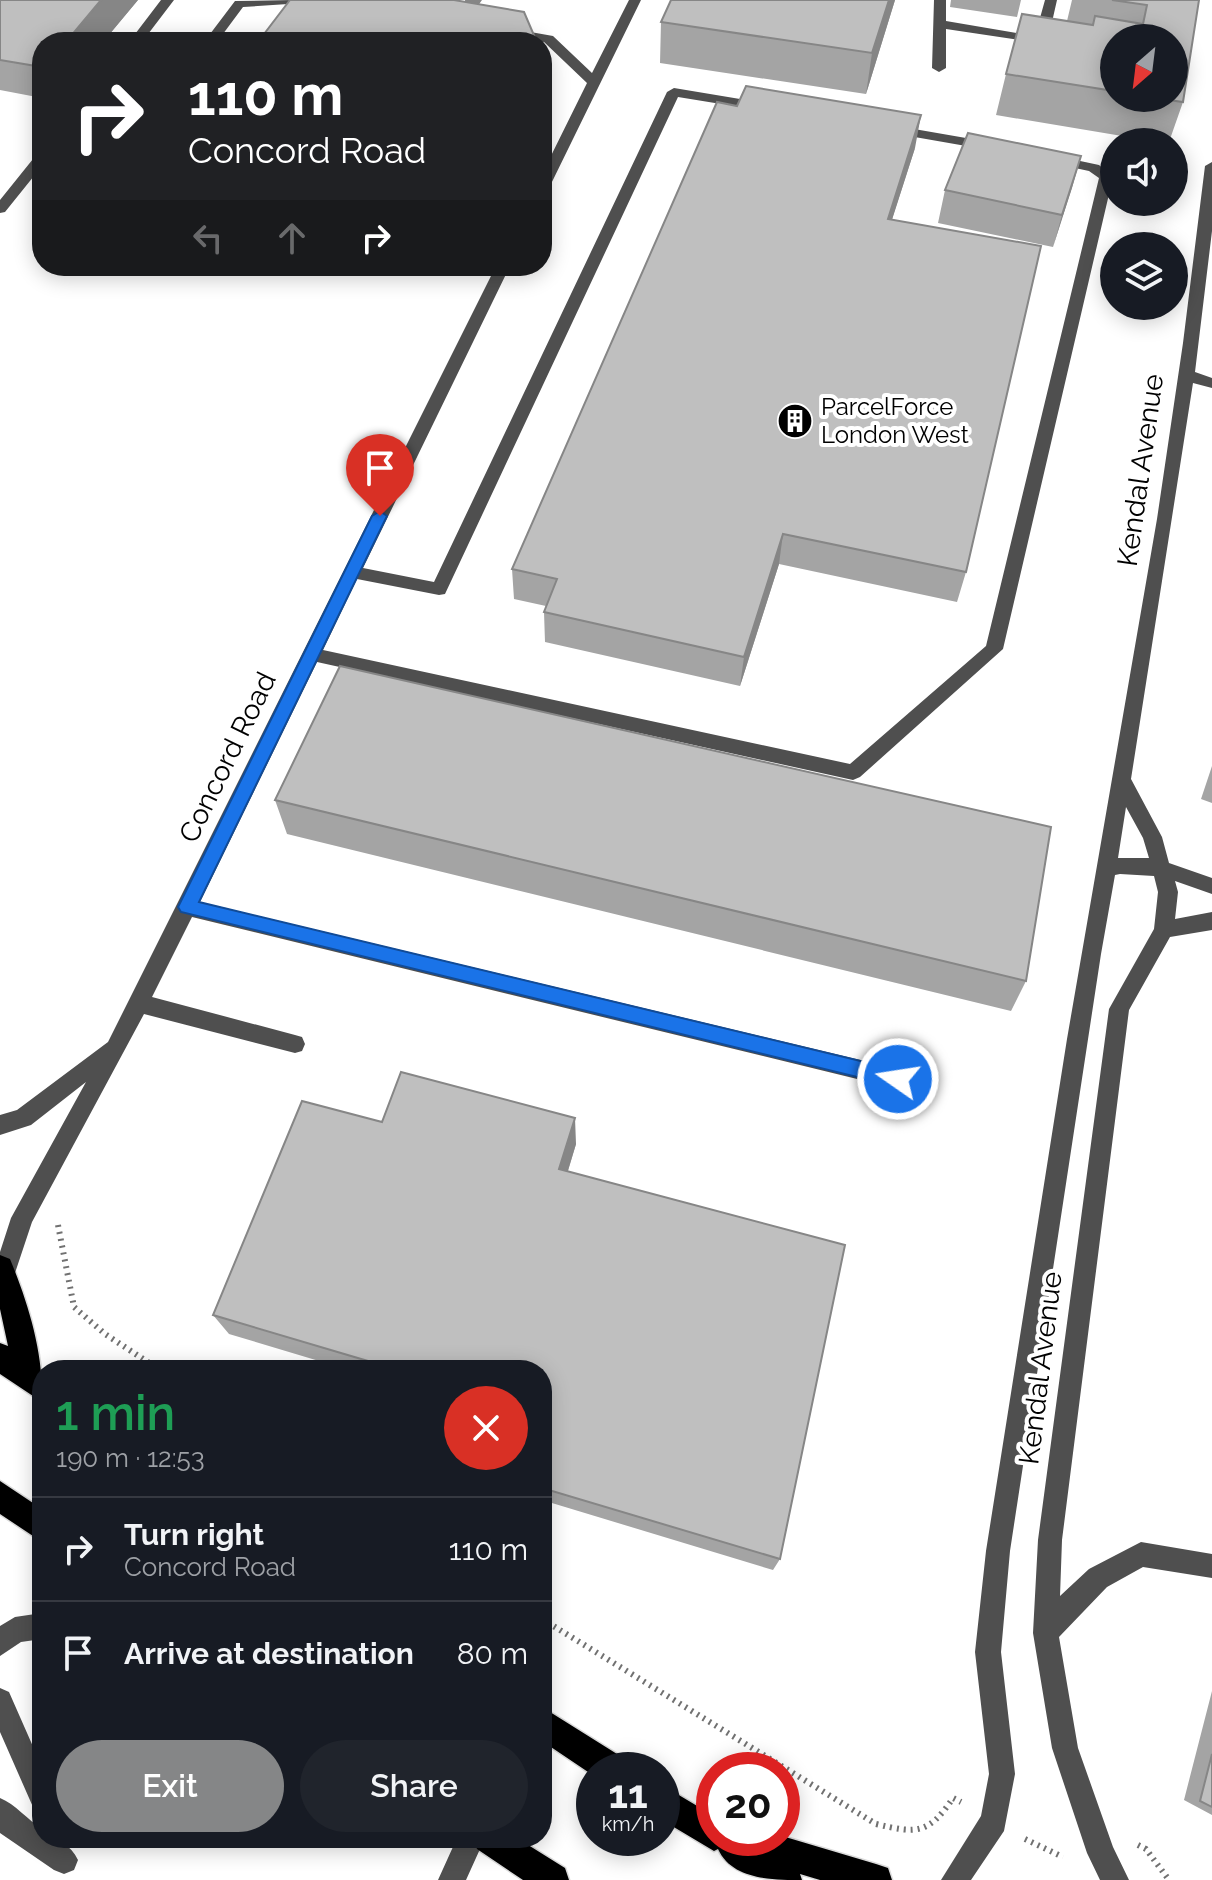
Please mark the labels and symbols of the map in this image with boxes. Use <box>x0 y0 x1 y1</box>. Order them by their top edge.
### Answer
north arrow <box>1100 24 1188 112</box>
street label: Kendal Avenue <box>1111 372 1170 568</box>
place label: ParcelForce London West <box>821 392 969 449</box>
building icon: ParcelForce London West <box>776 402 814 440</box>
pin <box>346 434 414 516</box>
street label: Concord Road <box>172 667 283 848</box>
position arrow <box>856 1037 940 1121</box>
street label: Kendal Avenue <box>1012 1270 1069 1466</box>
speed limit sign: 20 <box>696 1752 800 1856</box>

